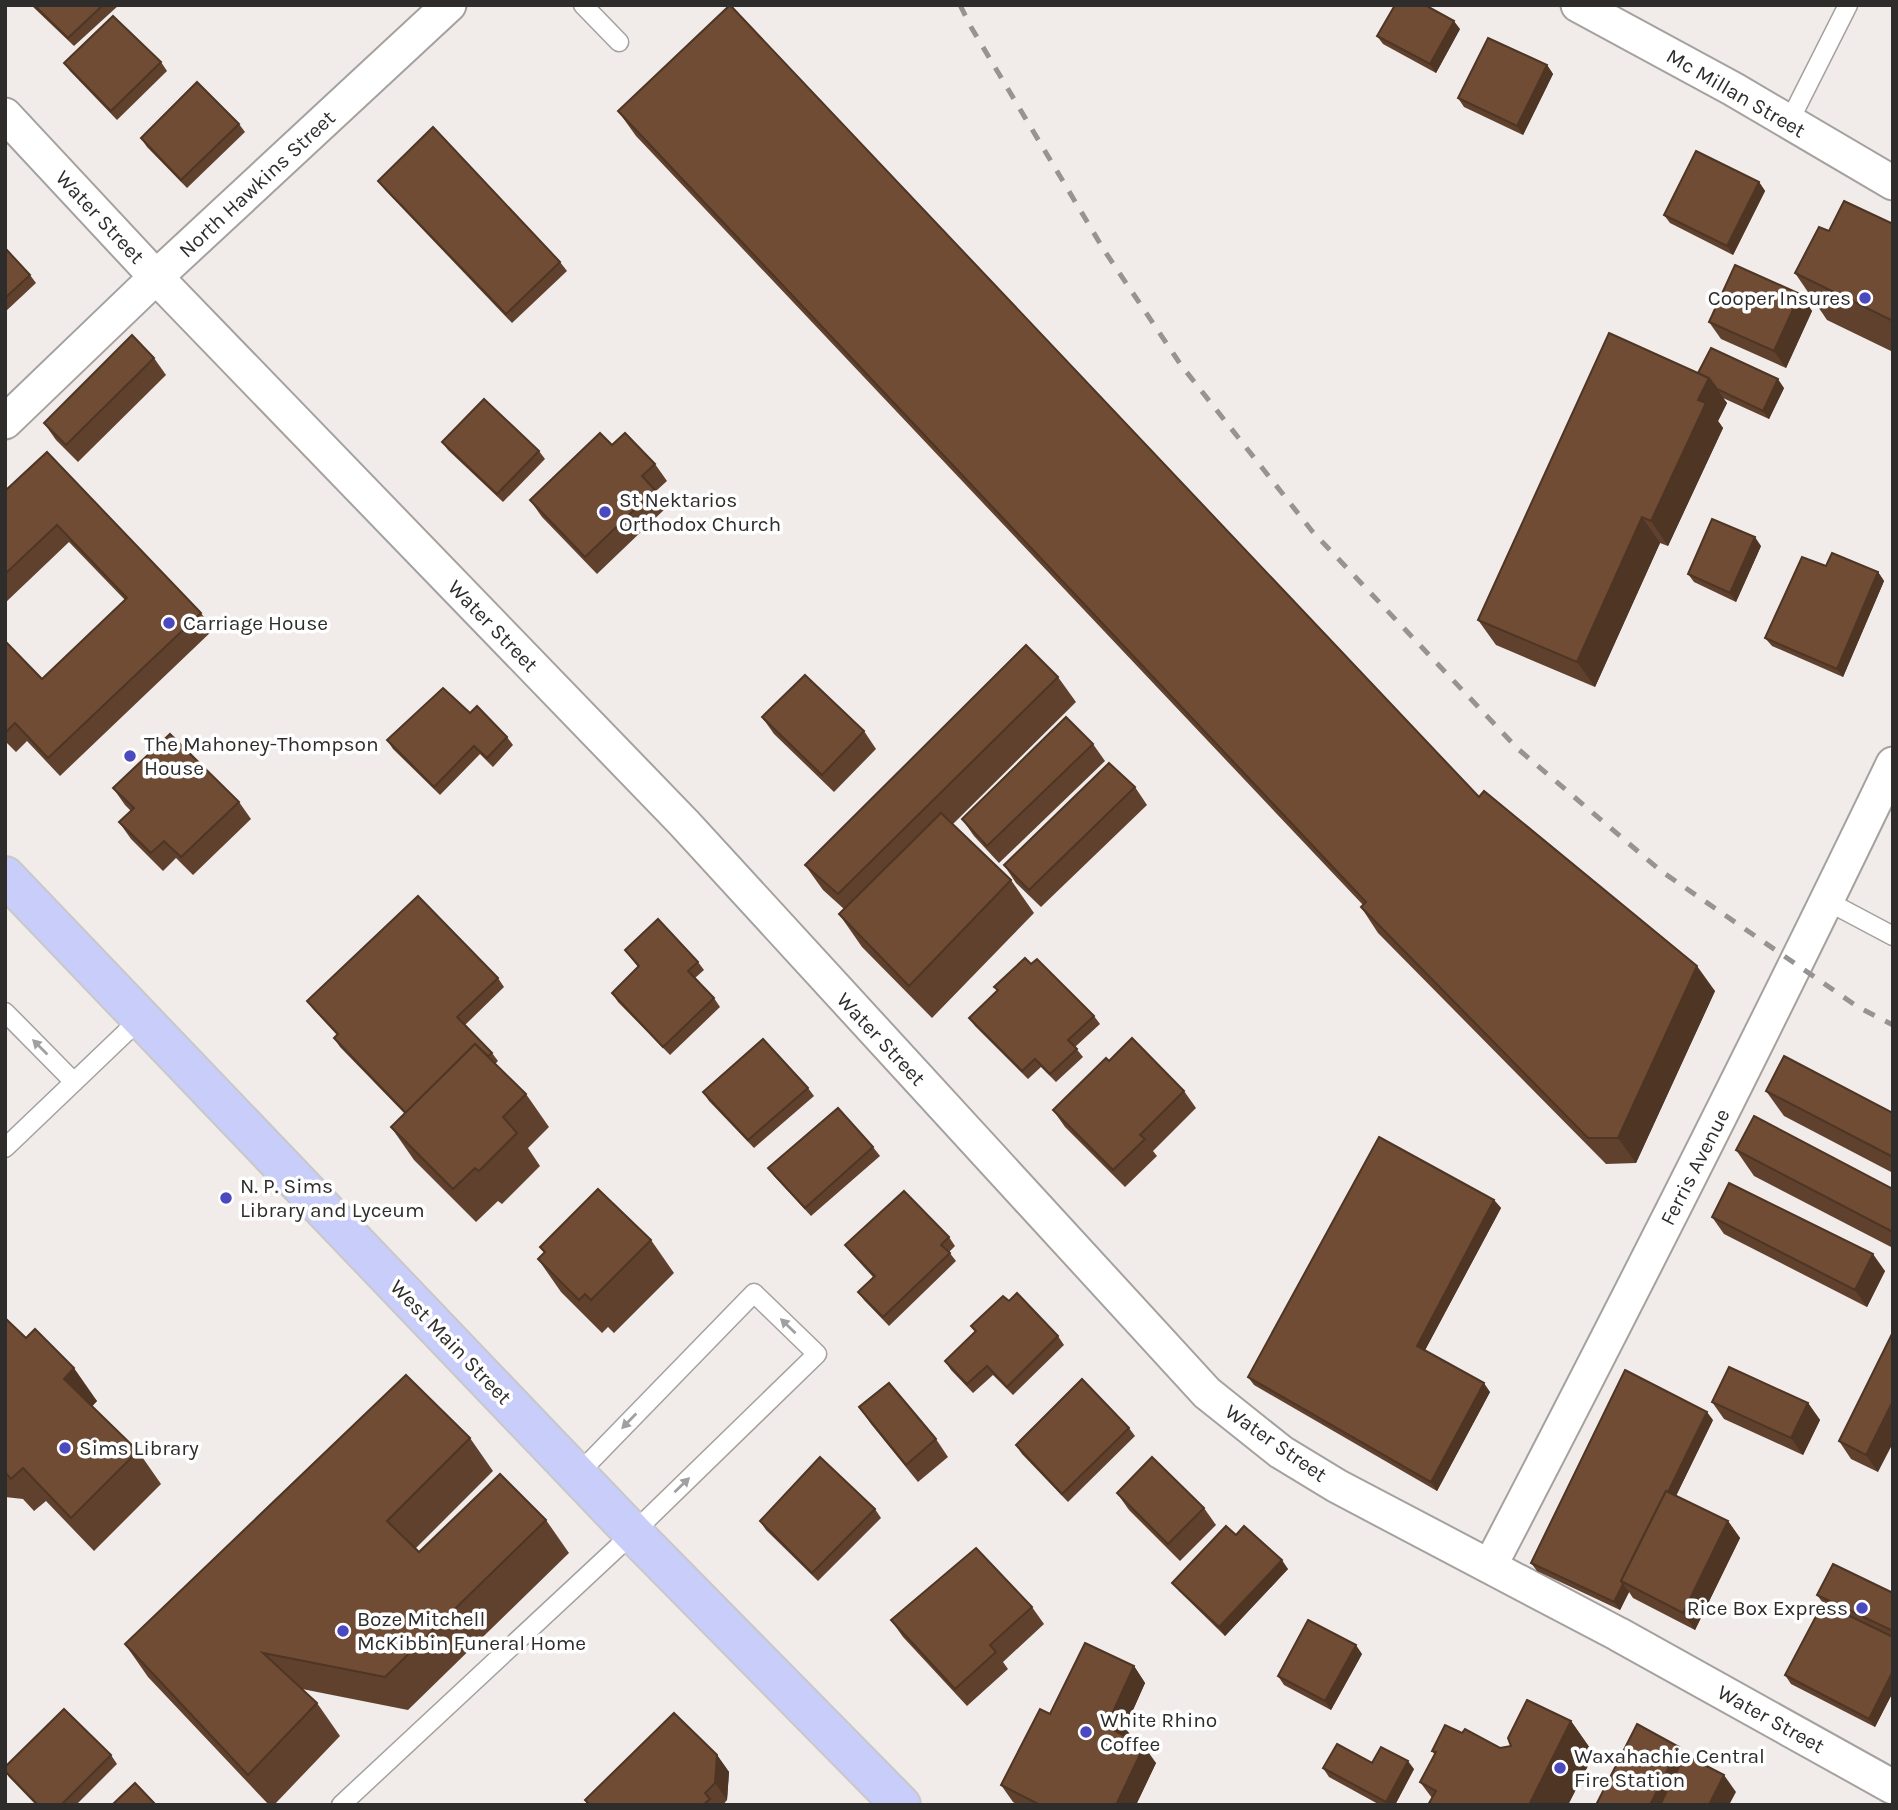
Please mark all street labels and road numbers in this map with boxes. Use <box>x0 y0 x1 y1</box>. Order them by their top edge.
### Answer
street label: Mc Millan Street <box>1662 44 1810 143</box>
street label: North Hawkins Street <box>174 106 340 262</box>
street label: Water Street <box>51 165 149 269</box>
street label: Water Street <box>443 575 543 677</box>
street label: Water Street <box>832 987 930 1091</box>
street label: Ferris Avenue <box>1655 1105 1735 1229</box>
street label: West Main Street <box>386 1275 517 1409</box>
street label: Water Street <box>1221 1399 1332 1487</box>
street label: Water Street <box>1713 1680 1829 1758</box>

